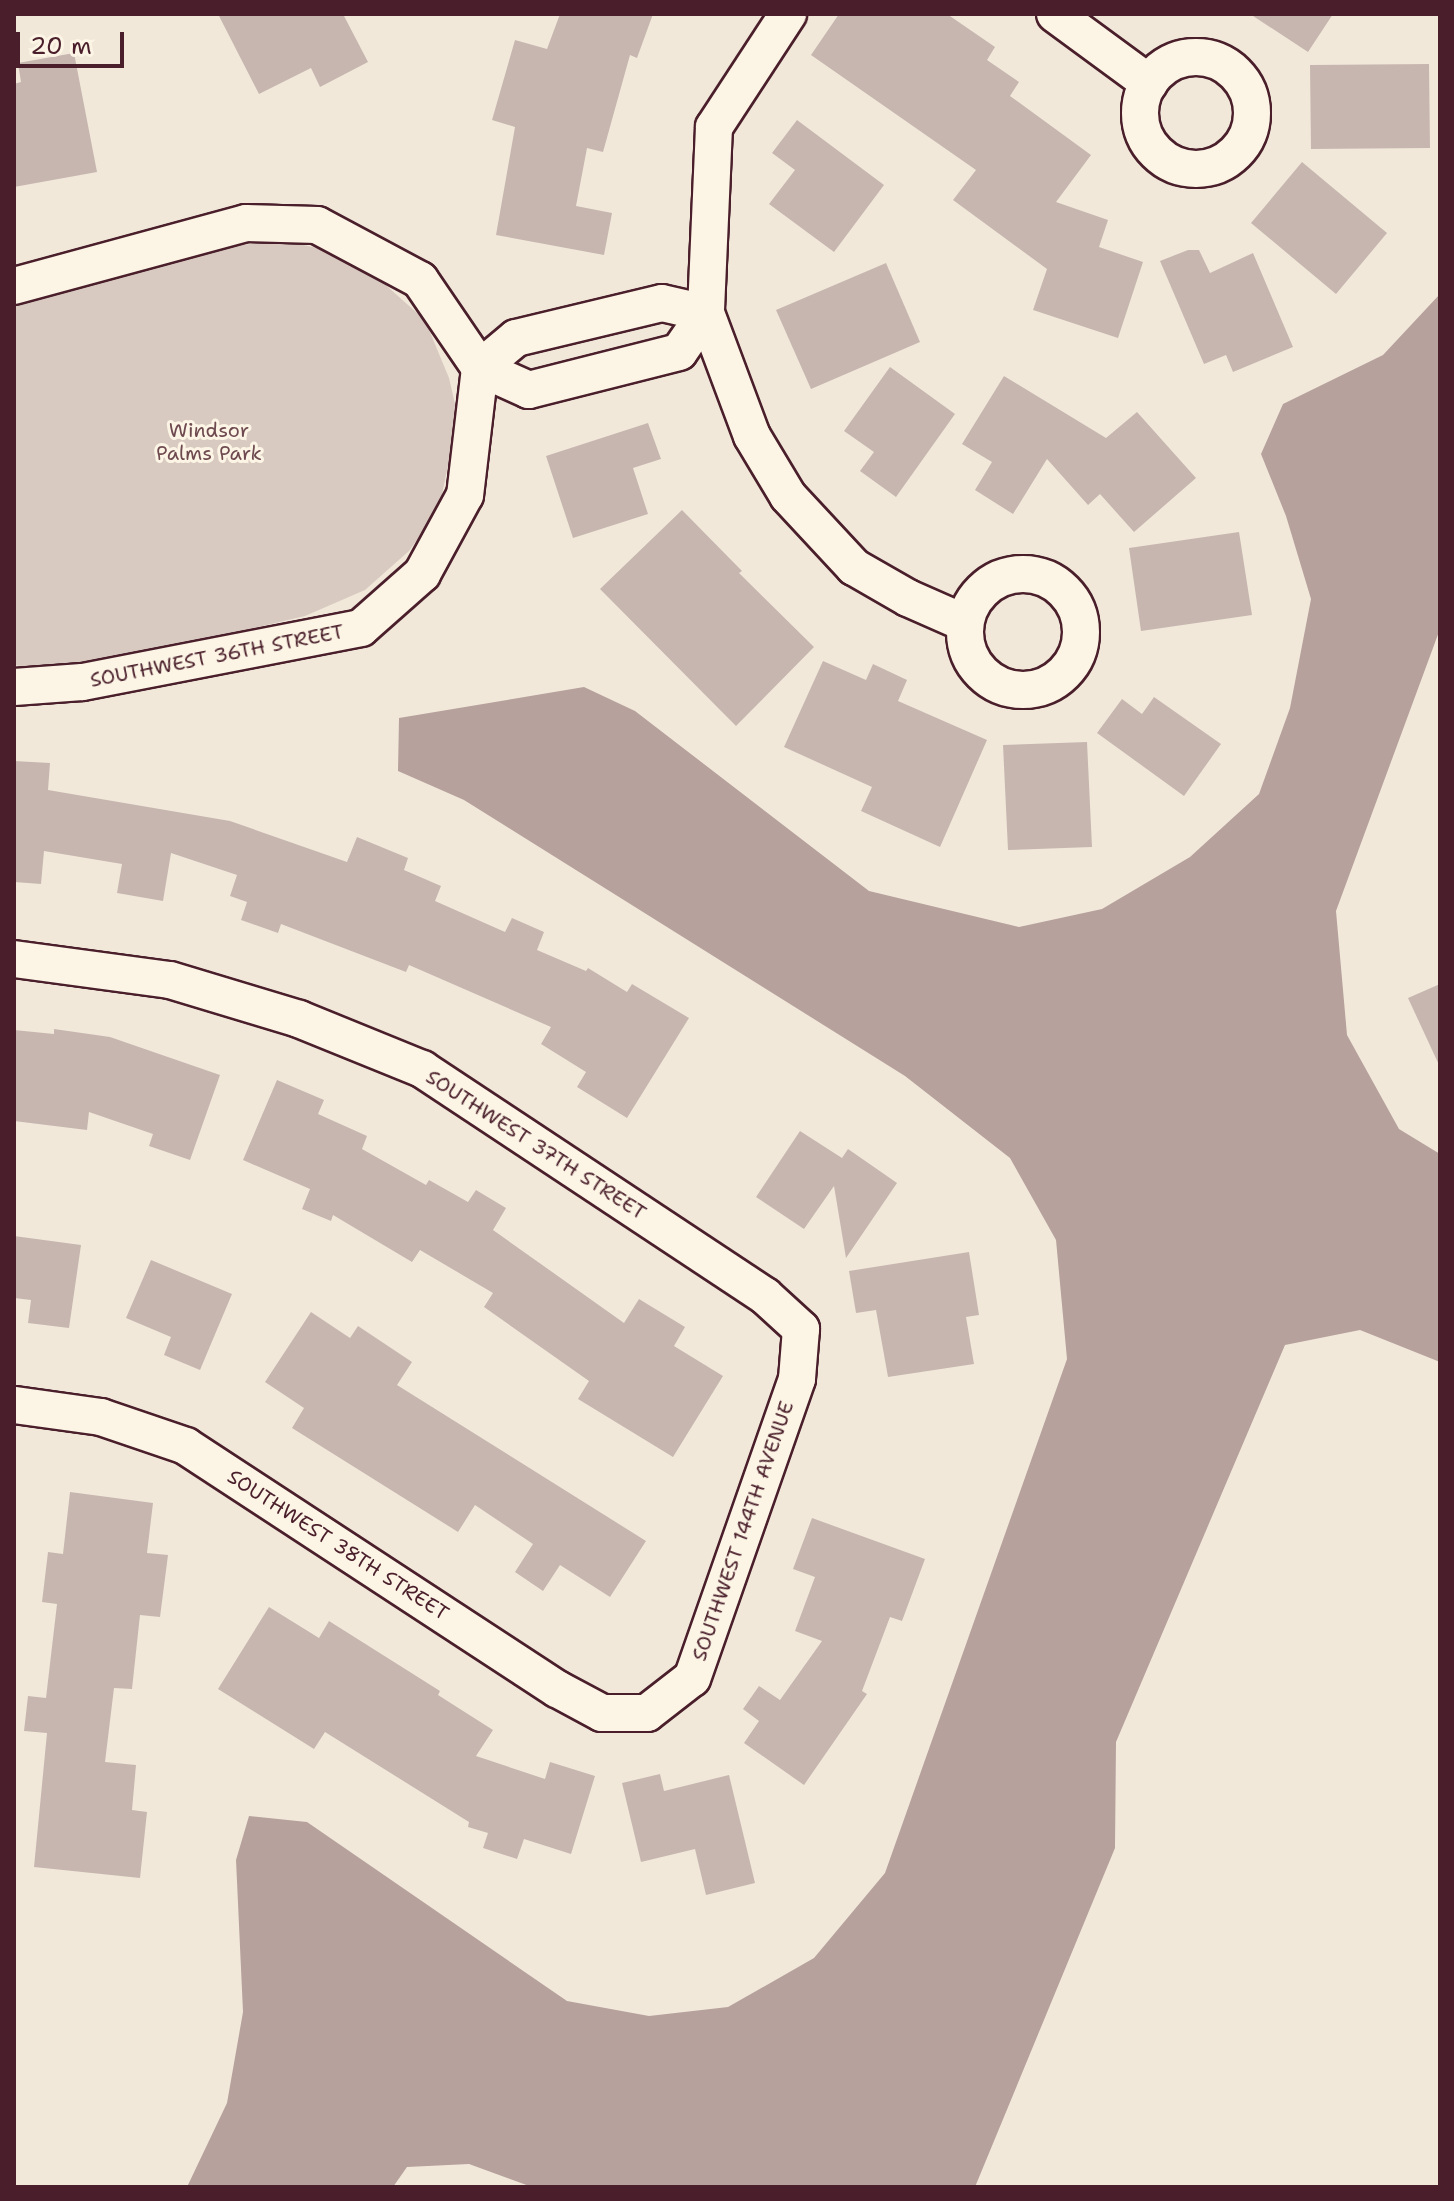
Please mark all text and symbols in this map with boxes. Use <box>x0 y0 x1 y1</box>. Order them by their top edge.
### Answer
scale bar <box>20 16 128 66</box>
text: 20 m <box>30 30 92 62</box>
park label: Windsor Palms Park <box>156 419 262 466</box>
street label: SOUTHWEST 36TH STREET <box>88 620 346 692</box>
street label: SOUTHWEST 37TH STREET <box>421 1065 651 1225</box>
street label: SOUTHWEST 144TH AVENUE <box>687 1398 799 1664</box>
street label: SOUTHWEST 38TH STREET <box>223 1464 453 1626</box>

